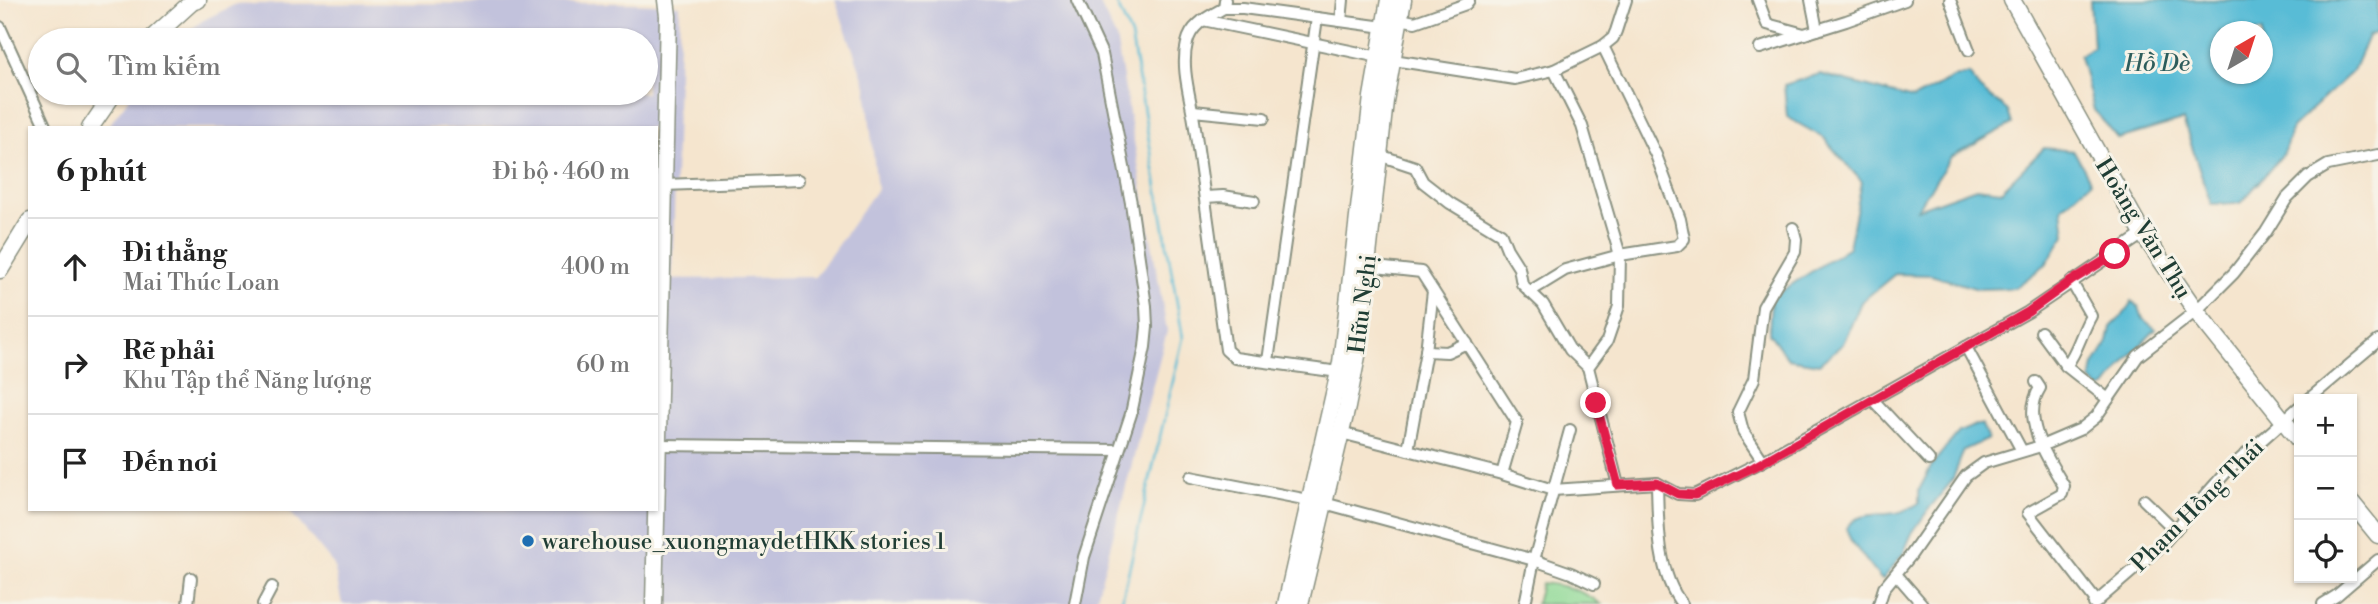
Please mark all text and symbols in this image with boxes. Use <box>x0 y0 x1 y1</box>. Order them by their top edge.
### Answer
north arrow <box>2210 21 2273 84</box>
search box <box>28 28 658 105</box>
icon: search <box>52 48 90 86</box>
water label: Hồ Dè <box>2123 49 2190 79</box>
text: Tìm kiếm <box>108 51 221 83</box>
text: 6 phút <box>56 153 146 191</box>
street label: Hoàng Văn Thụ <box>2089 153 2198 304</box>
text: Đi bộ · 460 m <box>493 158 630 186</box>
text: Đi thẳng <box>123 237 227 269</box>
route start <box>2099 238 2130 269</box>
icon: ahead <box>56 248 94 286</box>
text: 400 m <box>561 253 630 281</box>
street label: Hữu Nghị <box>1343 253 1383 355</box>
text: Mai Thúc Loan <box>123 269 280 297</box>
text: Rẽ phải <box>123 335 215 367</box>
icon: right <box>56 346 94 384</box>
text: 60 m <box>576 351 630 379</box>
text: Khu Tập thể Năng lượng <box>123 367 372 395</box>
route end <box>1580 387 1611 418</box>
map controls <box>2294 394 2357 583</box>
button: + <box>2294 394 2357 457</box>
street label: Phạm Hồng Thái <box>2125 433 2270 578</box>
icon: arrive <box>56 444 94 482</box>
text: Đến nơi <box>123 447 217 479</box>
button: − <box>2294 457 2357 520</box>
button: locate <box>2294 520 2357 583</box>
place label: warehouse_xuongmaydetHKK stories 1 <box>541 528 945 556</box>
marker: warehouse_xuongmaydetHKK stories 1 <box>520 533 536 549</box>

